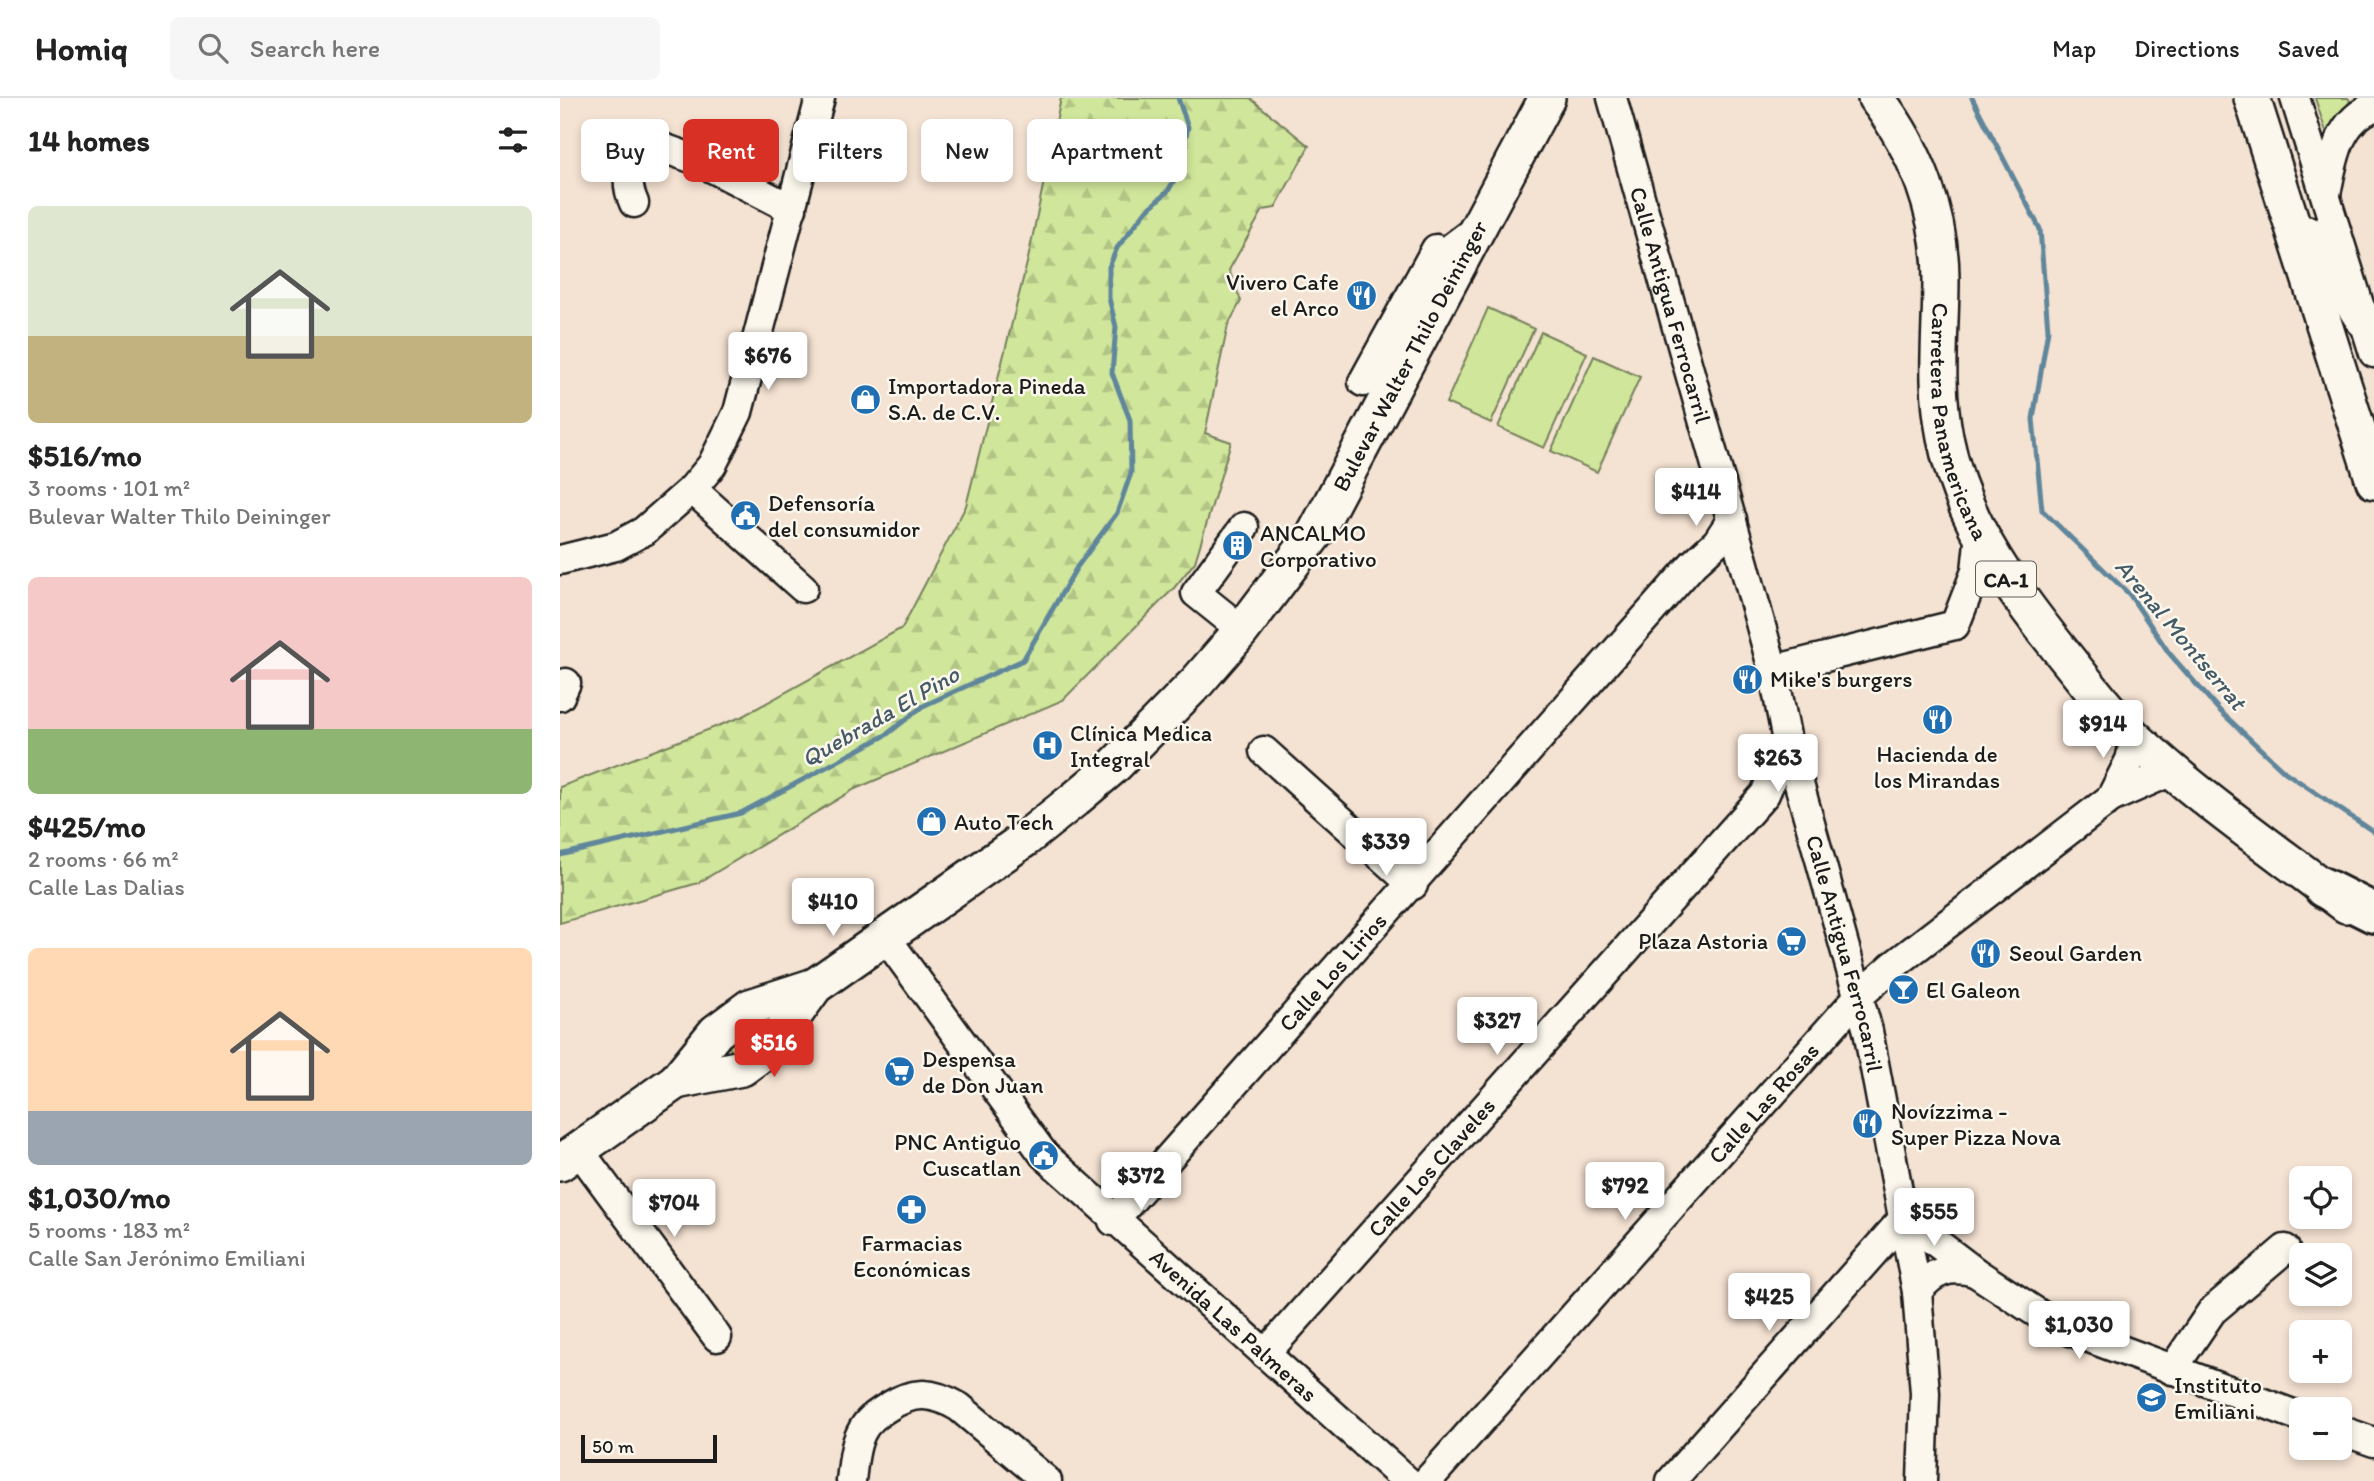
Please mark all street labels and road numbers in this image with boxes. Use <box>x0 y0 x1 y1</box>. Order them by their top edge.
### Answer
street label: Calle Antigua Ferrocarril <box>1624 183 1718 427</box>
street label: Bulevar Walter Thilo Deininger <box>1326 216 1493 496</box>
street label: Carretera Panamericana <box>1925 302 1995 545</box>
road number: CA-1 <box>1976 561 2036 596</box>
street label: Calle Antigua Ferrocarril <box>1800 832 1890 1075</box>
street label: Calle Los Lirios <box>1273 907 1393 1037</box>
street label: Calle Las Rosas <box>1702 1037 1825 1170</box>
street label: Calle Los Claveles <box>1362 1092 1501 1243</box>
street label: Avenida Las Palmeras <box>1144 1243 1323 1408</box>

